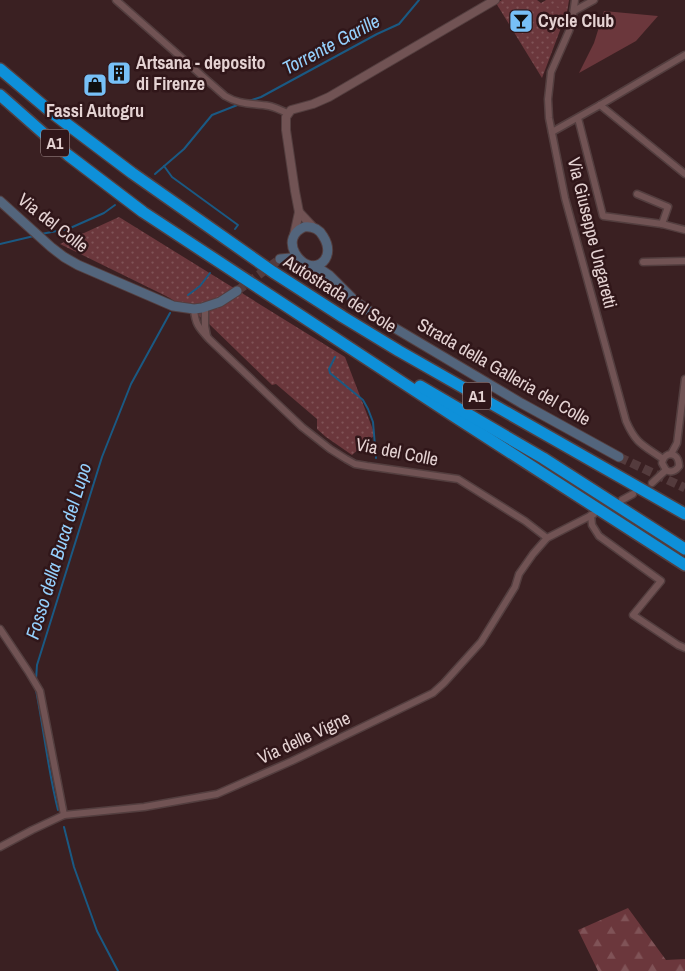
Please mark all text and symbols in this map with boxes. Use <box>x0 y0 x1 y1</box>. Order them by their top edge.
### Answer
water label: Torrente Garille <box>278 7 384 81</box>
bar icon: Cycle Club <box>508 8 534 34</box>
place label: Cycle Club <box>538 8 614 33</box>
place label: Artsana - deposito di Firenze <box>136 50 266 96</box>
building icon: Artsana - deposito di Firenze <box>106 60 132 86</box>
shop icon: Fassi Autogru <box>82 72 108 98</box>
place label: Fassi Autogru <box>46 98 144 123</box>
road number: A1 <box>41 130 69 156</box>
street label: Via Giuseppe Ungaretti <box>562 155 623 311</box>
street label: Via del Colle <box>13 187 94 258</box>
street label: Autostrada del Sole <box>278 248 402 338</box>
street label: Strada della Galleria del Colle <box>413 312 595 431</box>
road number: A1 <box>463 382 491 410</box>
street label: Via del Colle <box>354 431 440 472</box>
water label: Fosso della Buca del Lupo <box>19 459 97 642</box>
street label: Via delle Vigne <box>253 705 354 770</box>

